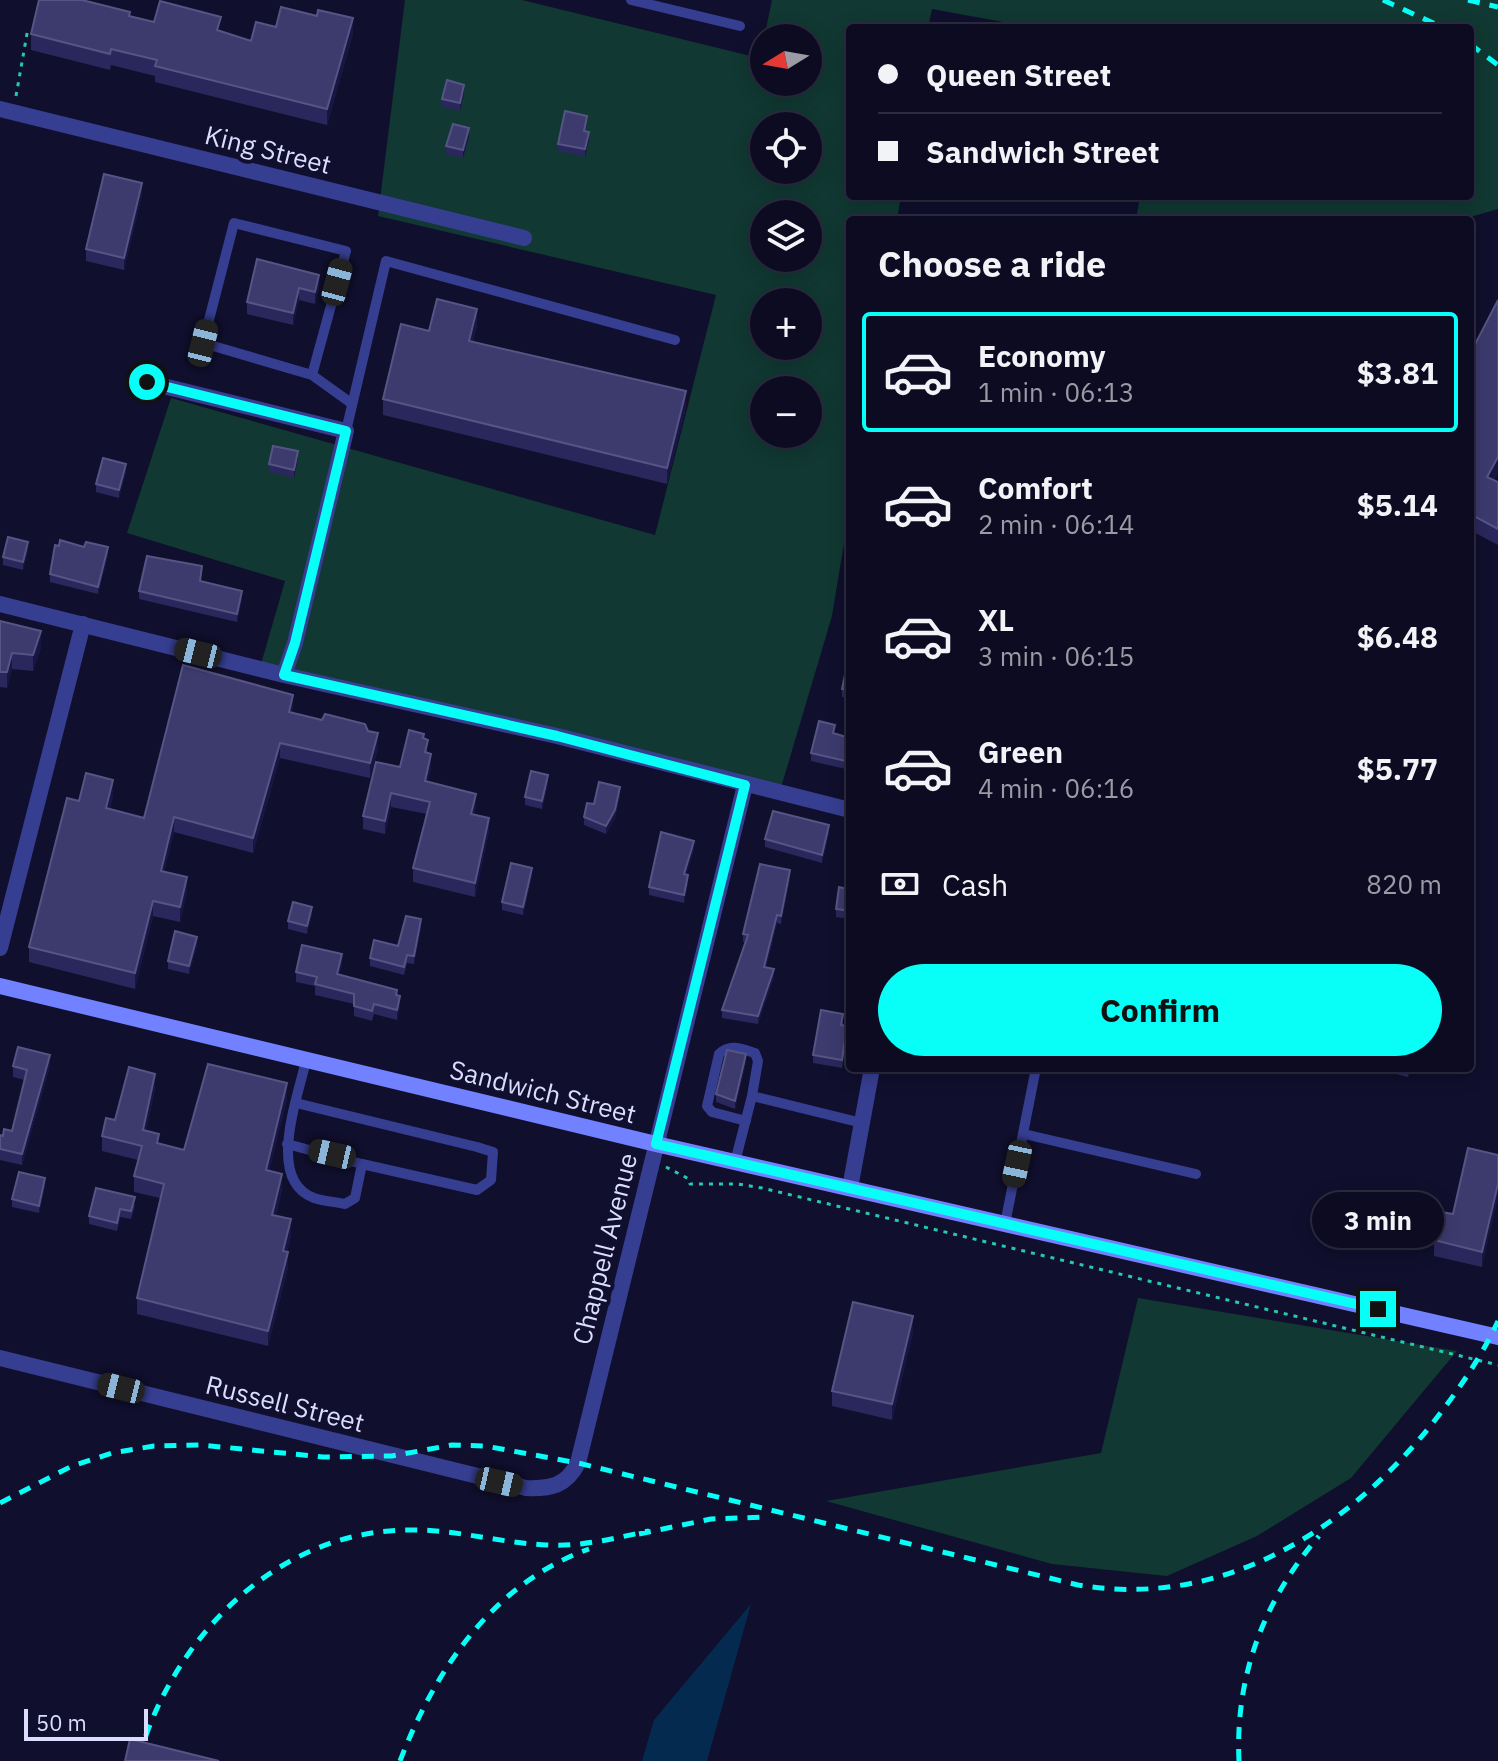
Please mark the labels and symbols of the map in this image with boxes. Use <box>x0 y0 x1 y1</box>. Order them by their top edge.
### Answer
north arrow <box>750 24 822 96</box>
street label: King Street <box>202 117 335 181</box>
car <box>319 256 355 308</box>
car <box>186 317 220 369</box>
route start <box>129 364 165 400</box>
car <box>172 636 224 670</box>
street label: Sandwich Street <box>447 1051 640 1131</box>
car <box>306 1137 358 1171</box>
car <box>1000 1138 1034 1190</box>
street label: Chappell Avenue <box>564 1149 644 1348</box>
callout: 3 min <box>1312 1193 1444 1249</box>
route end <box>1360 1291 1396 1327</box>
street label: Russell Street <box>202 1367 368 1439</box>
car <box>95 1371 147 1405</box>
car <box>473 1465 525 1499</box>
scale bar <box>24 1705 148 1741</box>

